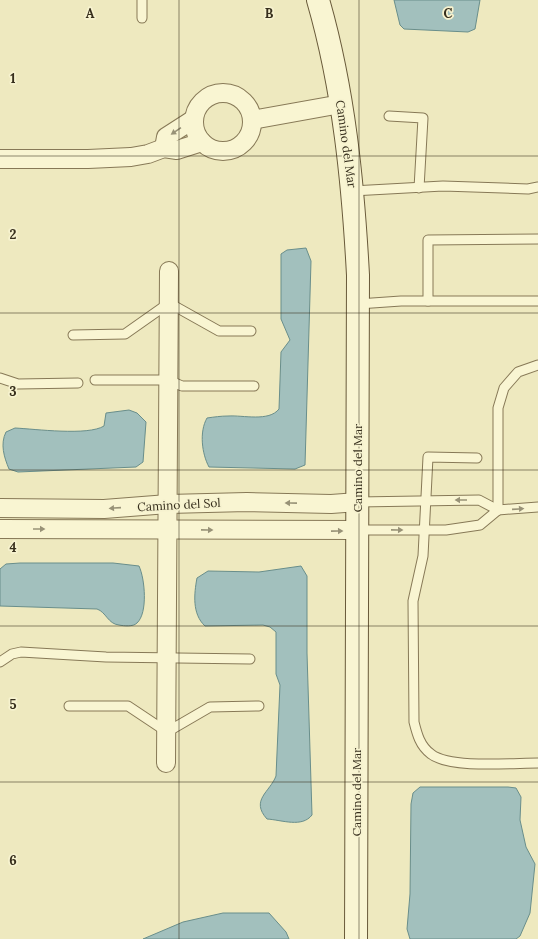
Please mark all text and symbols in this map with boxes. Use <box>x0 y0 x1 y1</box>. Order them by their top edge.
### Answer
text: A <box>86 5 95 22</box>
text: B <box>265 5 274 22</box>
text: C <box>444 5 453 22</box>
text: 1 <box>10 70 16 87</box>
street label: Camino del Mar <box>333 99 360 190</box>
one-way arrow <box>170 127 181 135</box>
text: 2 <box>10 226 17 243</box>
text: 3 <box>9 383 17 400</box>
street label: Camino del Mar <box>350 423 365 512</box>
street label: Camino del Sol <box>137 495 221 514</box>
one-way arrow <box>454 497 467 503</box>
one-way arrow <box>284 500 297 506</box>
one-way arrow <box>109 505 121 512</box>
one-way arrow <box>512 505 524 512</box>
one-way arrow <box>33 526 46 532</box>
one-way arrow <box>201 527 214 533</box>
one-way arrow <box>391 527 404 533</box>
one-way arrow <box>331 528 344 534</box>
text: 4 <box>9 539 17 556</box>
text: 5 <box>9 696 17 713</box>
street label: Camino del Mar <box>349 747 364 836</box>
text: 6 <box>9 852 17 869</box>

